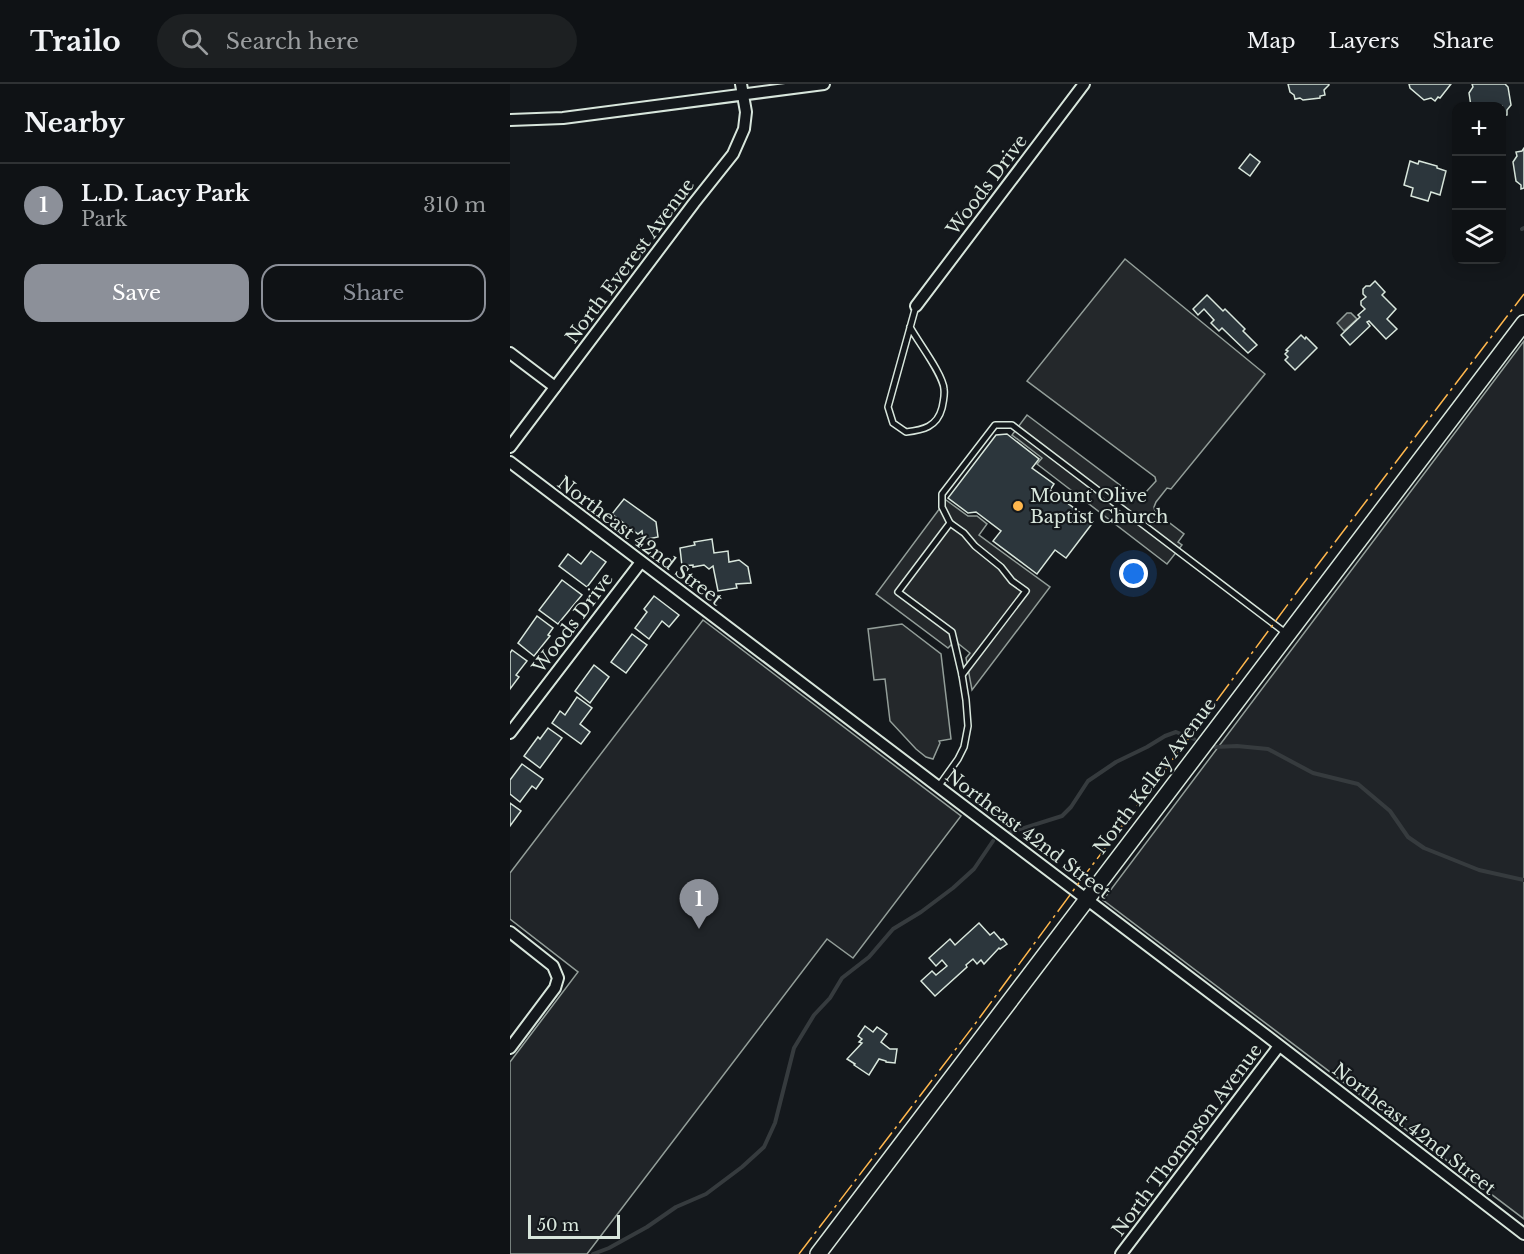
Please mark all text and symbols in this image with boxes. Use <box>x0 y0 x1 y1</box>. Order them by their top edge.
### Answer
search box <box>157 14 577 68</box>
text: Trailo <box>30 24 121 59</box>
icon: search <box>178 25 211 58</box>
text: Search here <box>226 28 359 55</box>
text: Map <box>1247 28 1296 54</box>
text: Layers <box>1329 28 1400 54</box>
text: Share <box>1433 28 1494 54</box>
map controls <box>1452 102 1506 264</box>
button: + <box>1452 102 1506 156</box>
text: Nearby <box>24 107 125 139</box>
street label: Woods Drive <box>941 130 1032 240</box>
button: − <box>1452 156 1506 210</box>
street label: North Everest Avenue <box>561 174 699 348</box>
text: L.D. Lacy Park <box>81 180 249 207</box>
text: 1 <box>39 193 48 217</box>
text: 310 m <box>423 193 486 217</box>
text: Park <box>81 207 127 231</box>
button: layers <box>1452 210 1506 264</box>
button: Save <box>24 264 249 322</box>
button: Share <box>261 264 486 322</box>
street label: Northeast 42nd Street <box>553 472 727 610</box>
place label: Mount Olive Baptist Church <box>1030 485 1168 528</box>
marker: Mount Olive Baptist Church <box>1011 499 1025 513</box>
your location <box>1119 559 1148 588</box>
street label: Woods Drive <box>527 568 618 678</box>
street label: North Kelley Avenue <box>1089 693 1221 859</box>
street label: Northeast 42nd Street <box>941 765 1115 903</box>
pin: 1 <box>680 880 718 929</box>
street label: North Thompson Avenue <box>1107 1039 1267 1241</box>
street label: Northeast 42nd Street <box>1328 1058 1500 1200</box>
scale bar <box>528 1212 620 1240</box>
text: 50 m <box>537 1215 579 1235</box>

